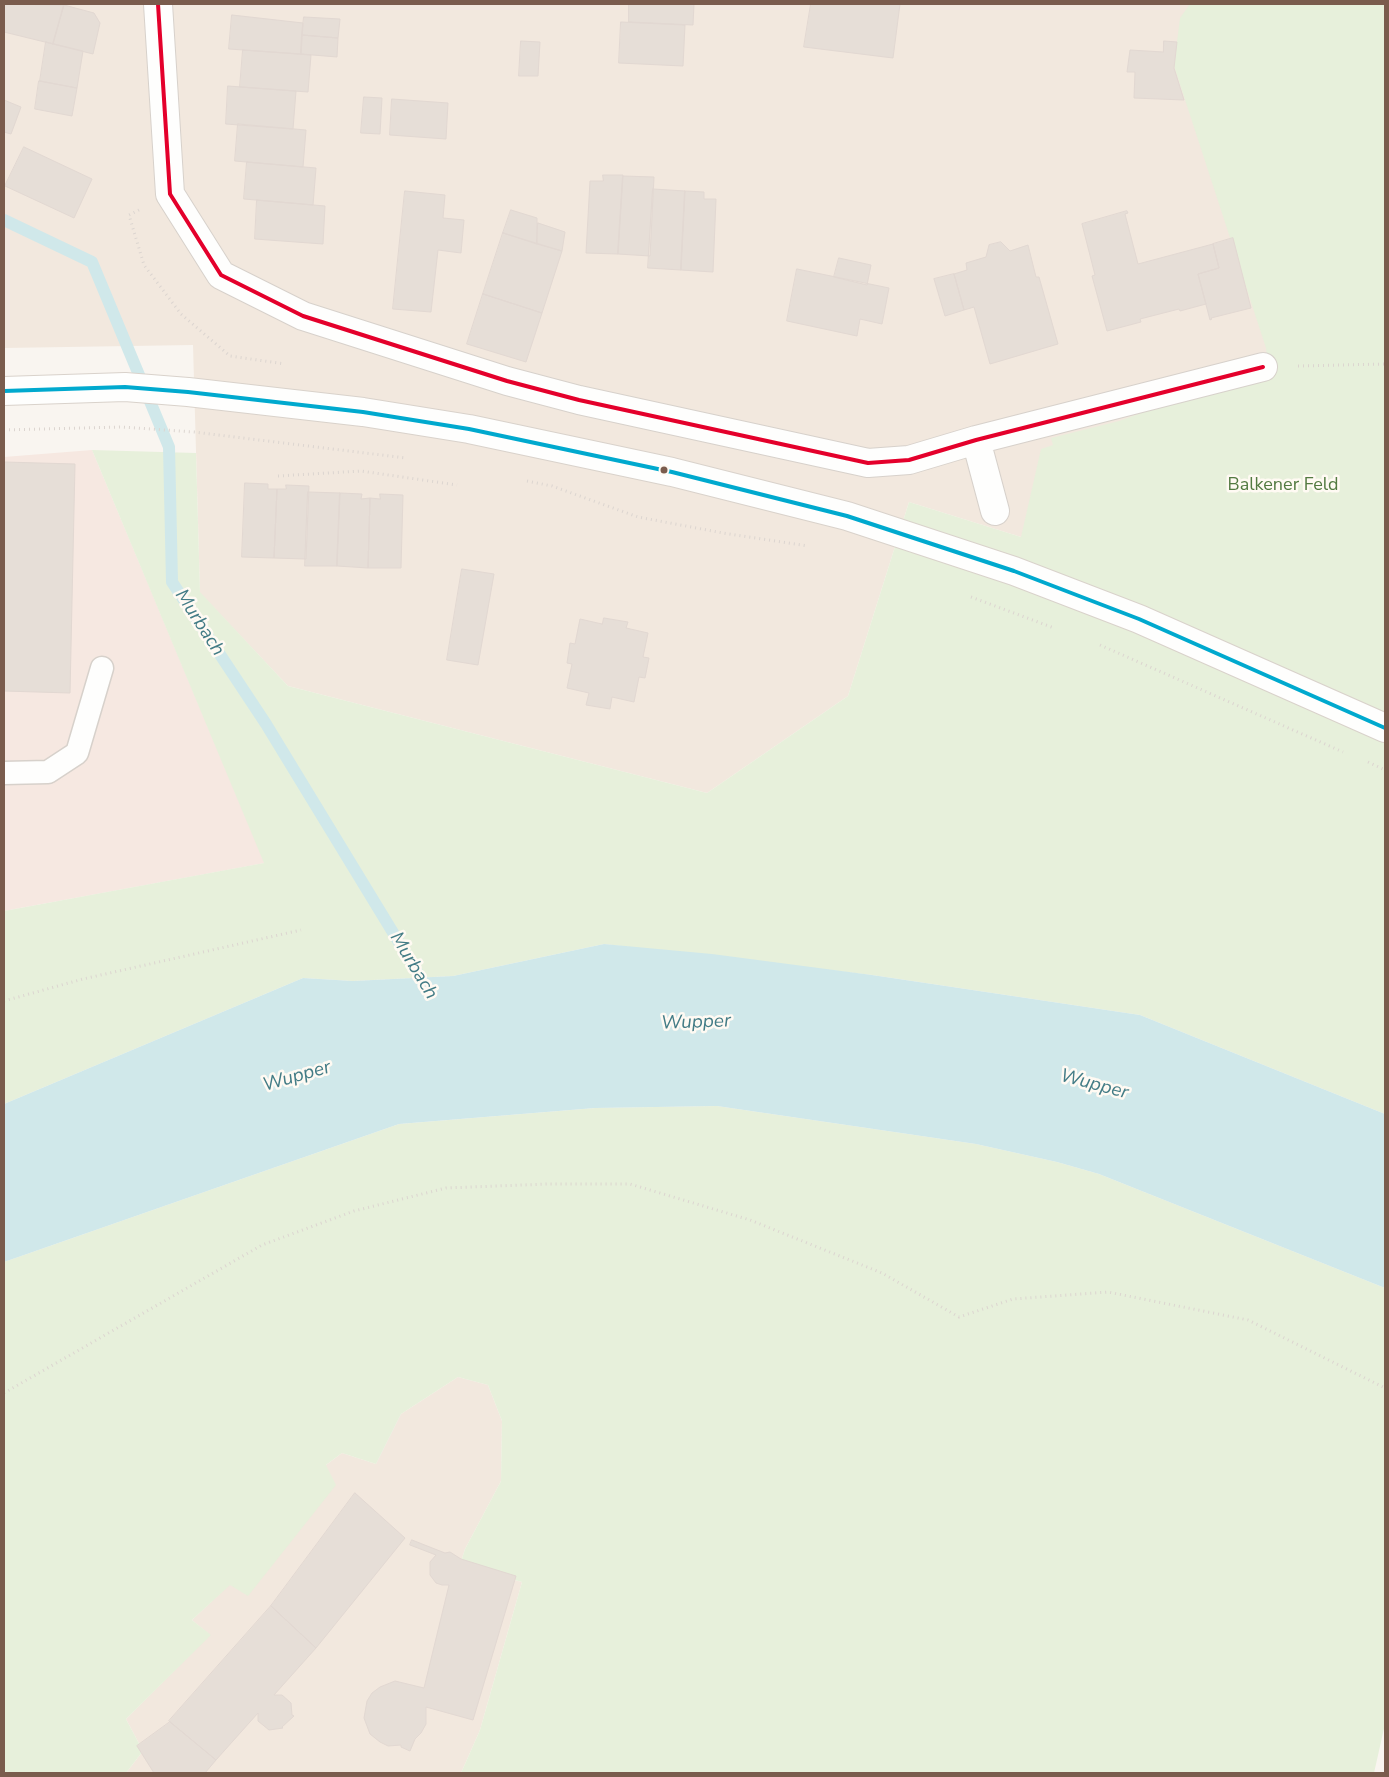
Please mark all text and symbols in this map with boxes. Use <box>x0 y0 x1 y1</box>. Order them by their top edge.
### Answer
unlabelled marker <box>659 465 669 475</box>
park label: Balkener Feld <box>1227 475 1339 497</box>
water label: Murbach <box>169 586 229 660</box>
water label: Murbach <box>384 928 442 1004</box>
water label: Wupper <box>661 1010 731 1036</box>
water label: Wupper <box>260 1056 334 1098</box>
water label: Wupper <box>1057 1065 1131 1105</box>

